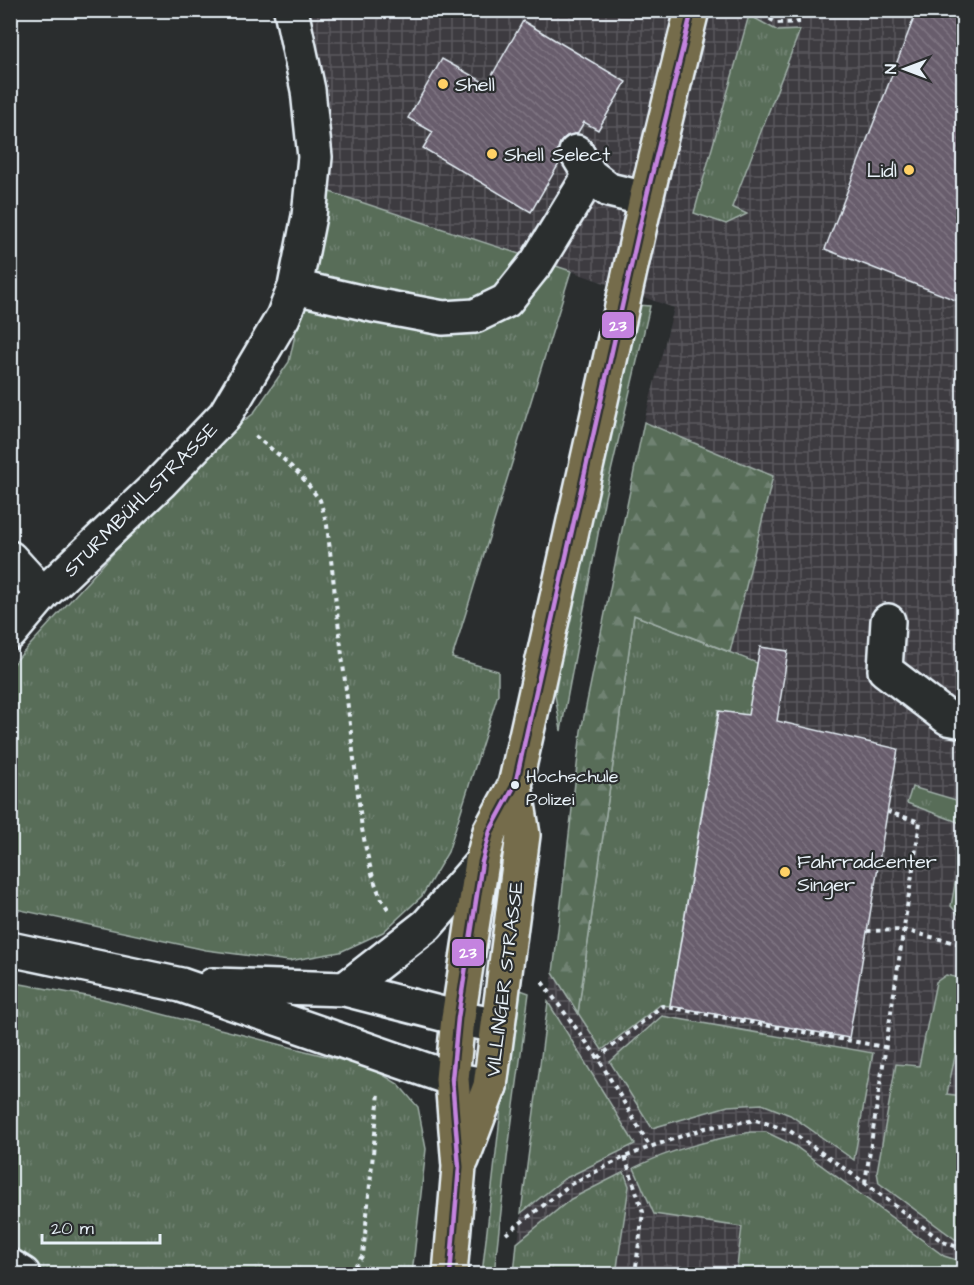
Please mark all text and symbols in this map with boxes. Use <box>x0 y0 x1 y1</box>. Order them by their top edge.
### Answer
north arrow <box>875 39 935 99</box>
text: N <box>880 64 902 74</box>
place label: Shell <box>455 71 495 99</box>
marker: Shell <box>436 77 450 91</box>
place label: Shell Select <box>504 141 610 169</box>
marker: Shell Select <box>485 147 499 161</box>
place label: Lidl <box>867 157 897 185</box>
marker: Lidl <box>902 163 916 177</box>
line badge: 23 <box>601 311 635 339</box>
text: 23 <box>608 315 628 337</box>
street label: STURMBÜHLSTRASSE <box>57 416 224 583</box>
place label: Hochschule Polizei <box>526 764 619 812</box>
marker: Hochschule Polizei <box>509 779 521 791</box>
place label: Fahrradcenter Singer <box>797 848 937 900</box>
marker: Fahrradcenter Singer <box>778 865 792 879</box>
street label: VILLINGER STRASSE <box>479 880 531 1078</box>
line badge: 23 <box>451 938 485 967</box>
text: 23 <box>458 942 478 964</box>
scale bar <box>42 1207 160 1245</box>
text: 20 m <box>51 1216 94 1241</box>

